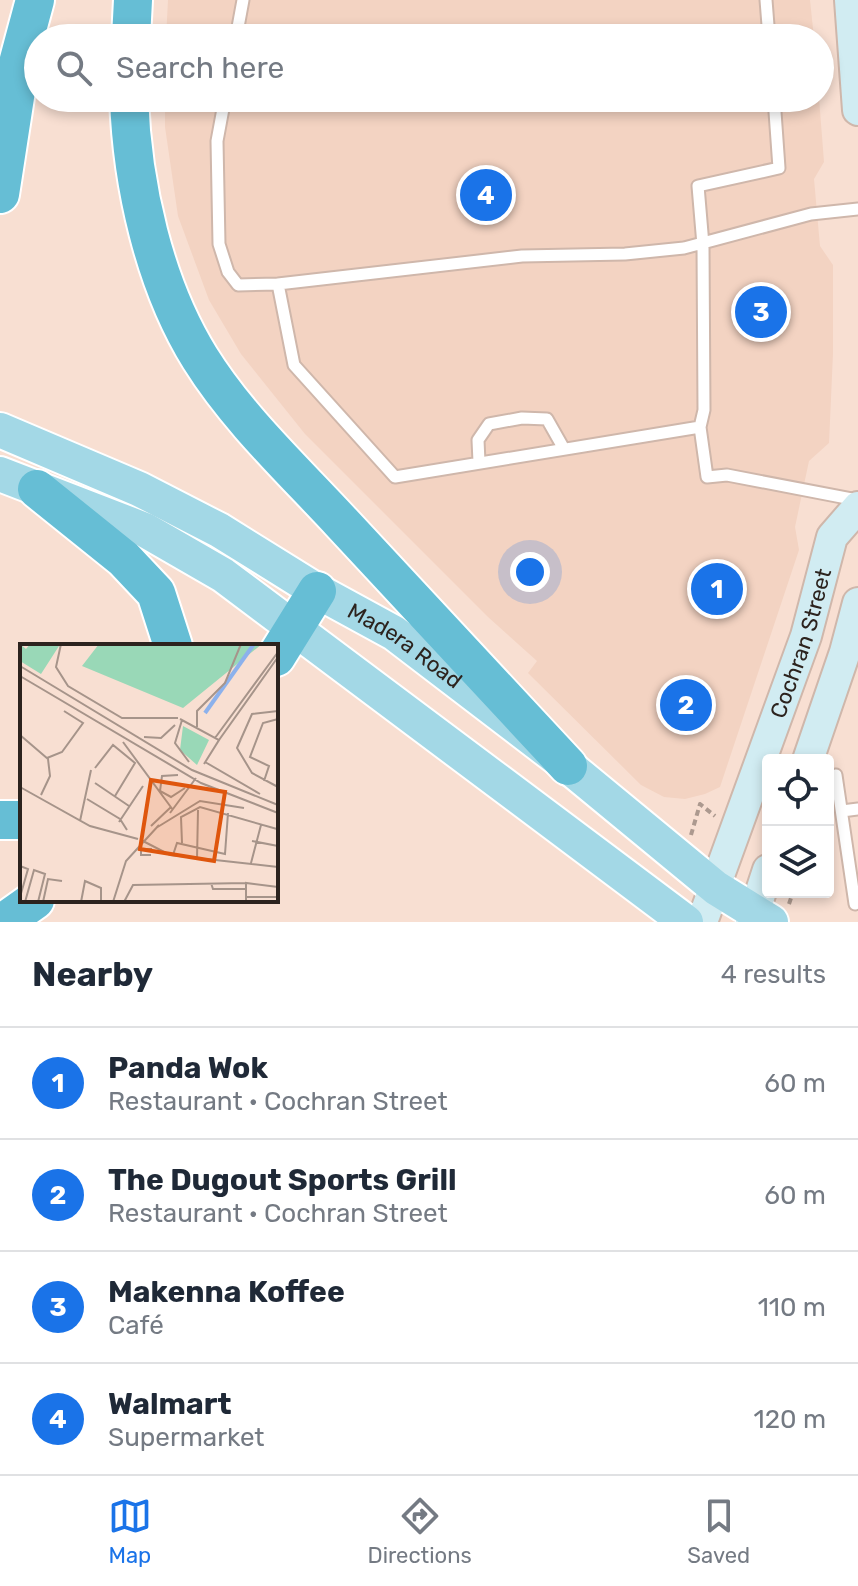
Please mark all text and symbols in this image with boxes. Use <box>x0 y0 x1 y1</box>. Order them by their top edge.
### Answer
search box <box>24 24 834 112</box>
icon: search <box>52 46 96 90</box>
text: Search here <box>116 50 284 86</box>
pin: 4 <box>460 165 512 225</box>
pin: 3 <box>735 282 787 342</box>
your location <box>510 552 550 592</box>
pin: 1 <box>691 559 743 619</box>
street label: Cochran Street <box>764 565 837 722</box>
street label: Madera Road <box>343 597 468 694</box>
inset map <box>20 644 278 902</box>
pin: 2 <box>660 675 712 735</box>
map controls <box>762 754 834 898</box>
button: locate <box>762 754 834 826</box>
button: layers <box>762 826 834 898</box>
text: Nearby <box>32 954 153 995</box>
text: 4 results <box>721 959 826 990</box>
text: Panda Wok <box>108 1050 268 1086</box>
text: 1 <box>52 1068 64 1099</box>
text: 60 m <box>764 1068 826 1099</box>
text: Restaurant · Cochran Street <box>108 1086 448 1117</box>
text: The Dugout Sports Grill <box>108 1162 457 1198</box>
text: 2 <box>50 1180 66 1211</box>
text: 60 m <box>764 1180 826 1211</box>
text: Restaurant · Cochran Street <box>108 1198 448 1229</box>
text: Makenna Koffee <box>108 1274 345 1310</box>
text: 3 <box>49 1292 67 1323</box>
text: 110 m <box>758 1292 826 1323</box>
text: Café <box>108 1310 164 1341</box>
text: Walmart <box>108 1386 231 1422</box>
text: 4 <box>49 1404 67 1435</box>
text: 120 m <box>754 1404 826 1435</box>
text: Supermarket <box>108 1422 265 1453</box>
tab: Map <box>108 1494 152 1569</box>
tab: Directions <box>367 1494 472 1569</box>
tab: Saved <box>687 1494 750 1569</box>

